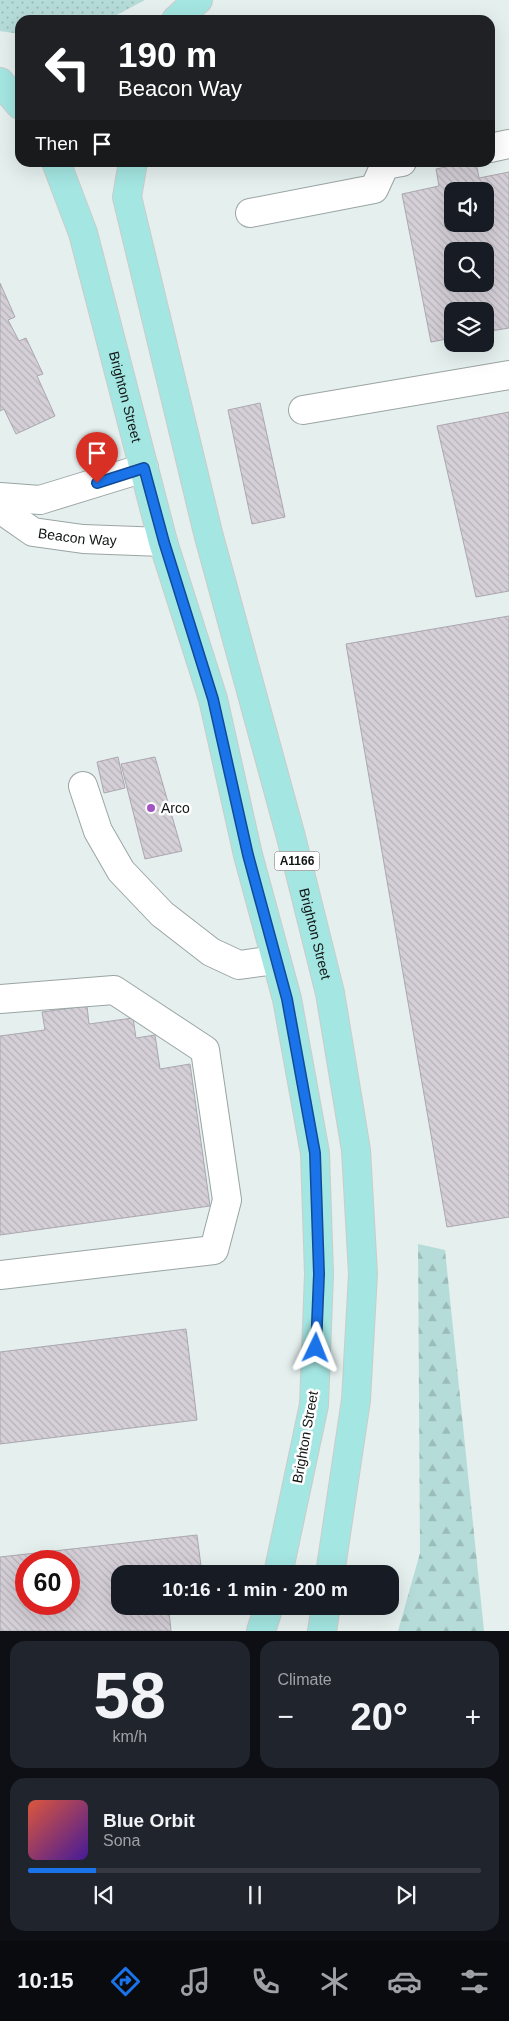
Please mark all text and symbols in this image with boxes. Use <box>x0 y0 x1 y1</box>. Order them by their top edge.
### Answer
icon: left <box>35 35 100 100</box>
text: 190 m <box>118 35 217 74</box>
text: Beacon Way <box>118 76 242 101</box>
icon: arrive <box>88 130 116 158</box>
text: Then <box>35 133 78 154</box>
map controls <box>444 182 494 352</box>
button: sound <box>444 182 494 232</box>
button: search <box>444 242 494 292</box>
button: layers <box>444 302 494 352</box>
street label: Brighton Street <box>106 349 145 444</box>
pin <box>76 432 118 483</box>
icon: arrive <box>83 439 111 467</box>
street label: Beacon Way <box>37 525 117 548</box>
place label: Arco <box>161 800 190 816</box>
marker: Arco <box>145 802 157 814</box>
road number: A1166 <box>274 851 320 870</box>
street label: Brighton Street <box>296 886 334 981</box>
position arrow <box>289 1321 341 1373</box>
street label: Brighton Street <box>289 1390 321 1484</box>
speed limit sign: 60 <box>15 1550 80 1615</box>
text: 10:16 · 1 min · 200 m <box>162 1579 348 1600</box>
text: 58 <box>94 1659 166 1732</box>
text: Climate <box>278 1671 332 1688</box>
text: 20° <box>351 1696 408 1738</box>
text: − <box>278 1701 294 1732</box>
text: + <box>465 1701 481 1732</box>
text: km/h <box>112 1728 147 1745</box>
text: Blue Orbit <box>103 1810 195 1831</box>
text: Sona <box>103 1832 140 1849</box>
icon: previous <box>90 1881 118 1909</box>
icon: pause <box>241 1881 269 1909</box>
icon: next <box>392 1881 420 1909</box>
icon: directions <box>108 1964 143 1999</box>
icon: music <box>178 1964 213 1999</box>
icon: phone <box>248 1964 283 1999</box>
icon: climate <box>317 1964 352 1999</box>
icon: car <box>387 1964 422 1999</box>
icon: filters <box>457 1964 492 1999</box>
text: 10:15 <box>17 1968 74 1993</box>

